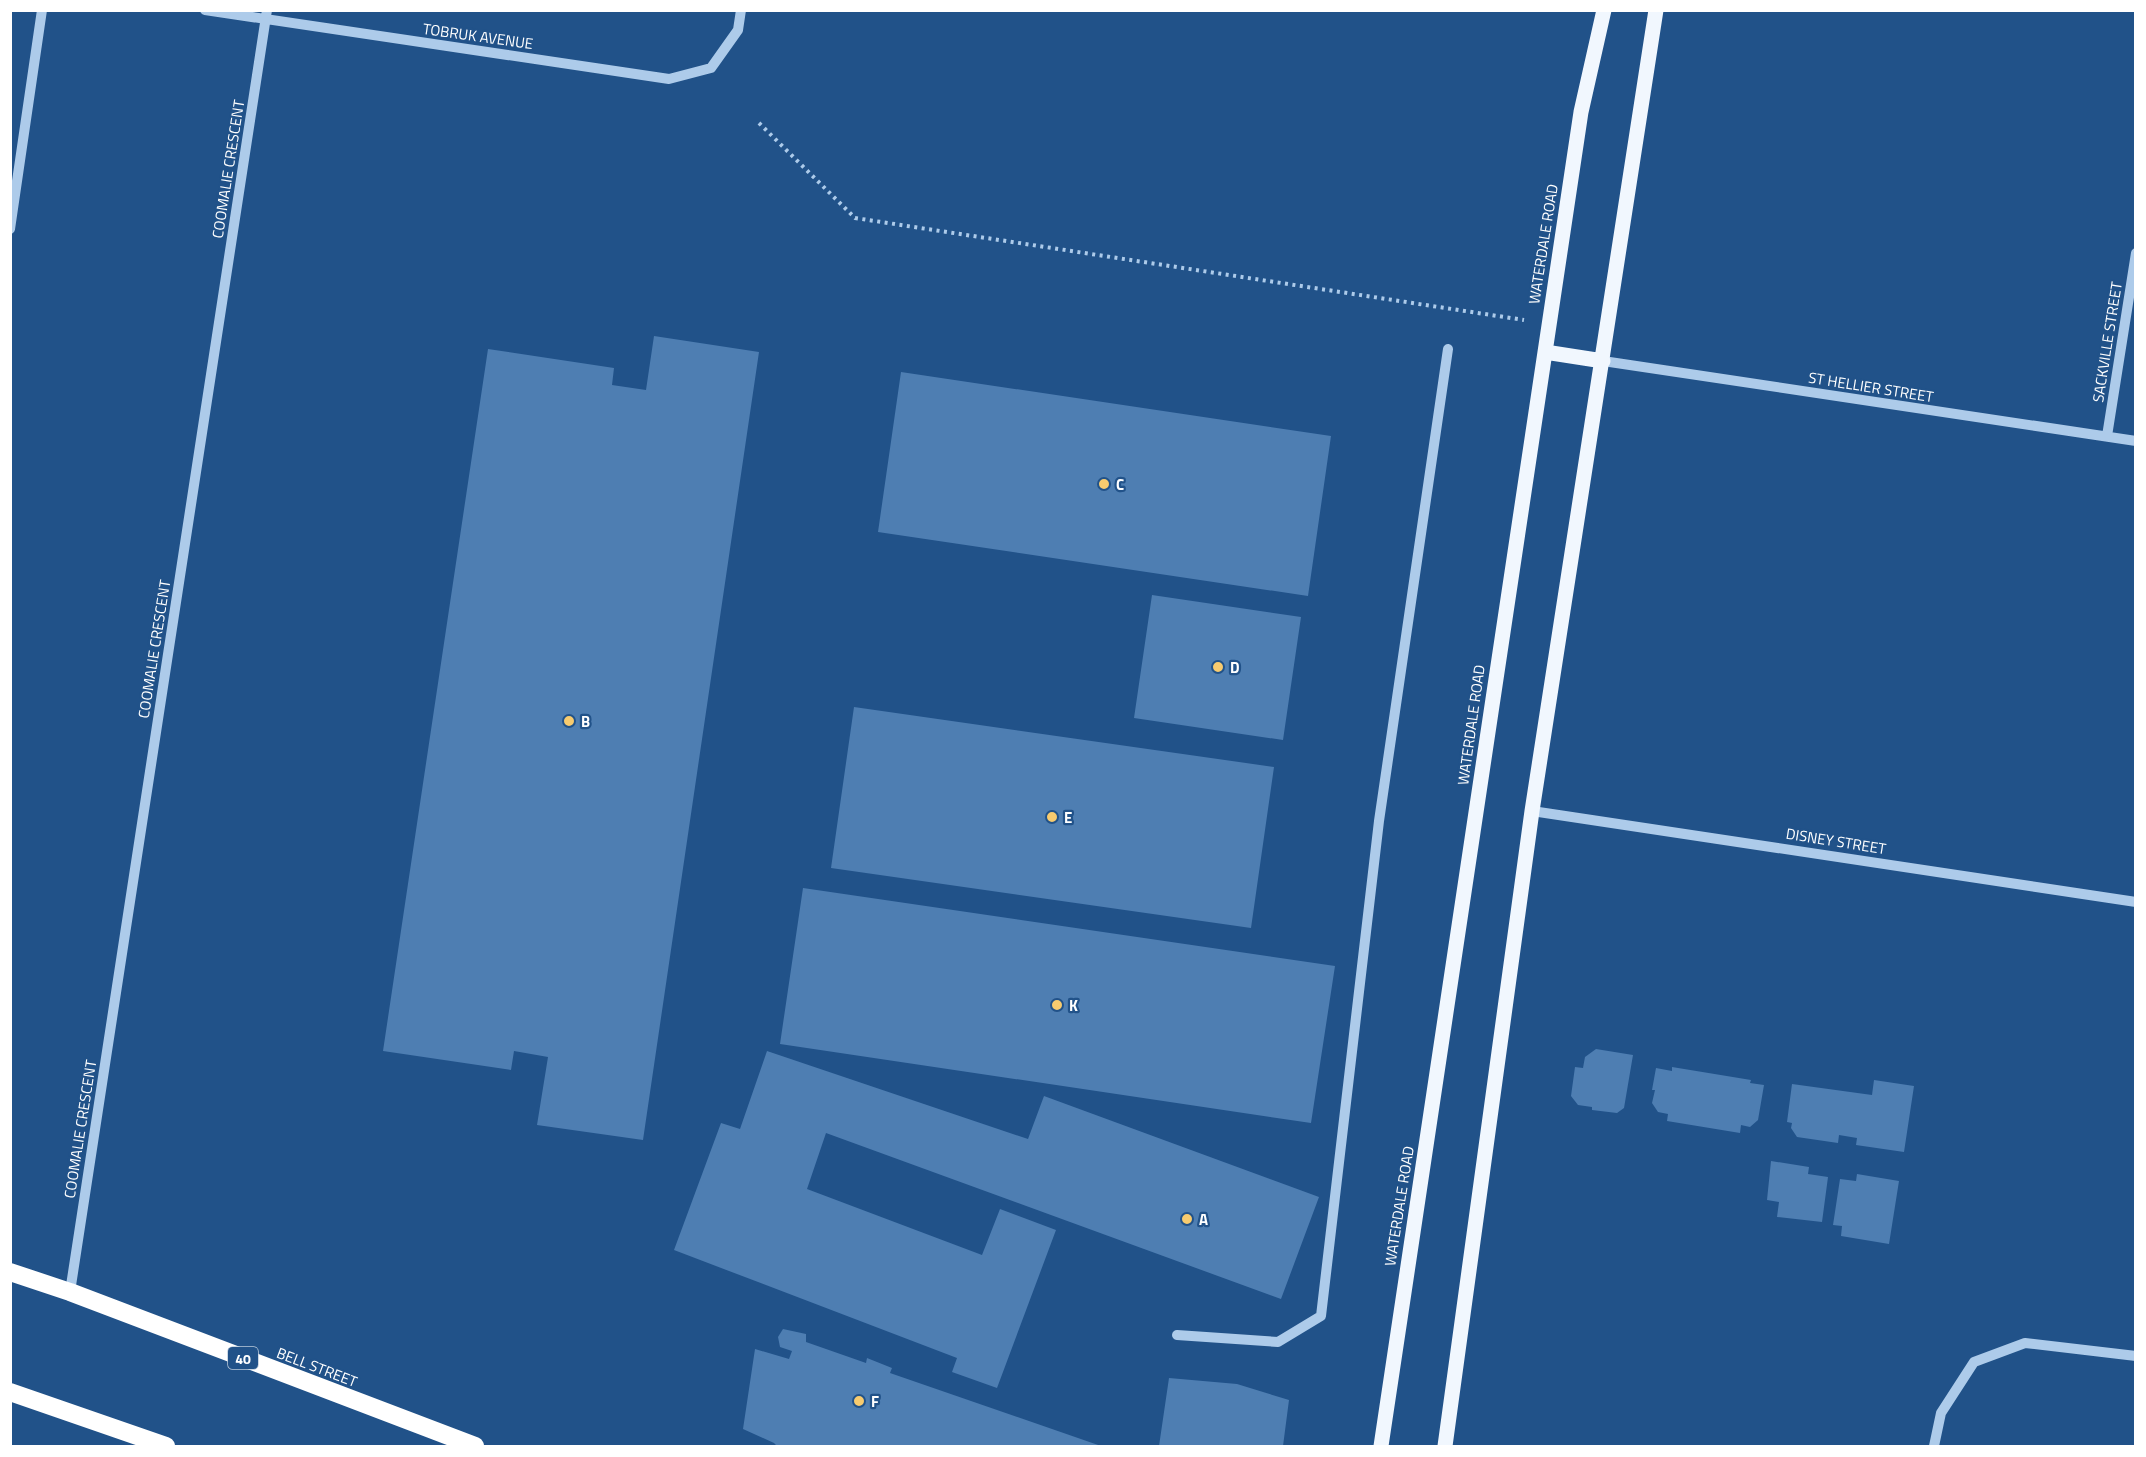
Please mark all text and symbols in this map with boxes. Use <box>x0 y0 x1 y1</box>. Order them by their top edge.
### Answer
street label: TOBRUK AVENUE <box>421 17 535 55</box>
street label: COOMALIE CRESCENT <box>206 98 250 240</box>
street label: WATERDALE ROAD <box>1522 182 1564 306</box>
street label: SACKVILLE STREET <box>2086 280 2128 404</box>
street label: ST HELLIER STREET <box>1807 366 1935 408</box>
place label: C <box>1116 473 1124 496</box>
marker: C <box>1097 477 1111 491</box>
street label: COOMALIE CRESCENT <box>132 578 176 720</box>
place label: D <box>1230 656 1240 679</box>
marker: D <box>1211 660 1225 674</box>
street label: WATERDALE ROAD <box>1451 663 1491 787</box>
place label: B <box>581 710 590 733</box>
marker: B <box>562 714 576 728</box>
place label: E <box>1064 806 1072 829</box>
marker: E <box>1045 810 1059 824</box>
street label: DISNEY STREET <box>1784 822 1888 860</box>
place label: K <box>1069 994 1078 1017</box>
marker: K <box>1050 998 1064 1012</box>
street label: COOMALIE CRESCENT <box>58 1058 102 1200</box>
street label: WATERDALE ROAD <box>1378 1144 1420 1268</box>
place label: A <box>1199 1208 1208 1231</box>
marker: A <box>1180 1212 1194 1226</box>
street label: BELL STREET <box>273 1341 361 1393</box>
road number: 40 <box>228 1347 258 1369</box>
place label: F <box>871 1390 879 1413</box>
marker: F <box>852 1394 866 1408</box>

